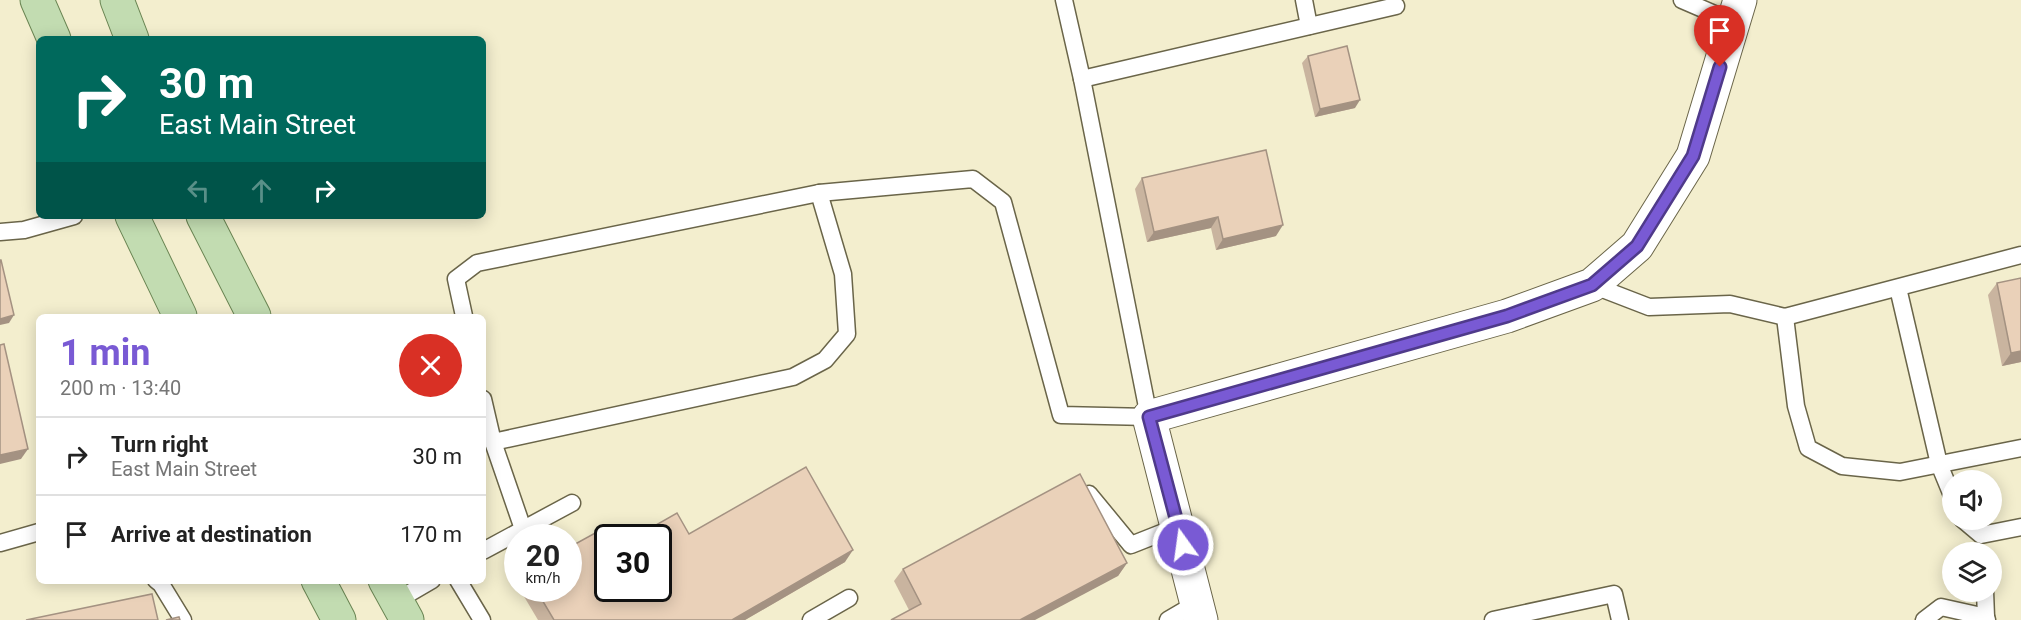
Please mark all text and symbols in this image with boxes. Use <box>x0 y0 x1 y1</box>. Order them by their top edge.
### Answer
pin <box>1694 5 1745 67</box>
icon: arrive <box>1703 14 1736 47</box>
text: 30 m <box>159 59 254 108</box>
icon: right <box>60 60 138 138</box>
text: East Main Street <box>159 109 356 141</box>
icon: left <box>182 174 215 207</box>
icon: ahead <box>245 174 278 207</box>
icon: right <box>308 174 341 207</box>
text: 1 min <box>60 332 151 374</box>
button: close <box>399 334 462 397</box>
text: 200 m · 13:40 <box>60 376 181 400</box>
text: Turn right <box>111 432 208 457</box>
icon: right <box>60 440 93 473</box>
text: 30 m <box>413 444 462 469</box>
text: East Main Street <box>111 457 257 481</box>
map controls <box>1942 470 2002 602</box>
button: sound <box>1942 470 2002 530</box>
position arrow <box>1151 513 1215 577</box>
icon: arrive <box>60 518 93 551</box>
text: Arrive at destination <box>111 522 312 547</box>
text: 170 m <box>400 522 462 547</box>
speed limit sign: 30 <box>594 524 672 602</box>
text: 20 <box>526 538 560 573</box>
button: layers <box>1942 542 2002 602</box>
text: km/h <box>525 569 561 587</box>

